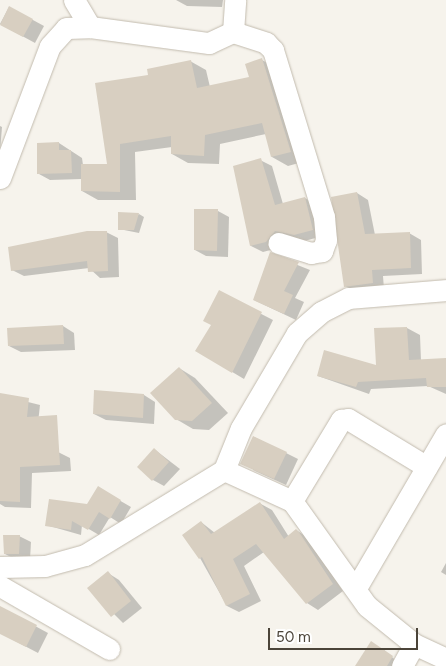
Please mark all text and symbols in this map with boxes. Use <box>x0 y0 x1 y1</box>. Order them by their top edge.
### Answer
scale bar <box>271 618 421 650</box>
text: 50 m <box>276 628 311 646</box>

